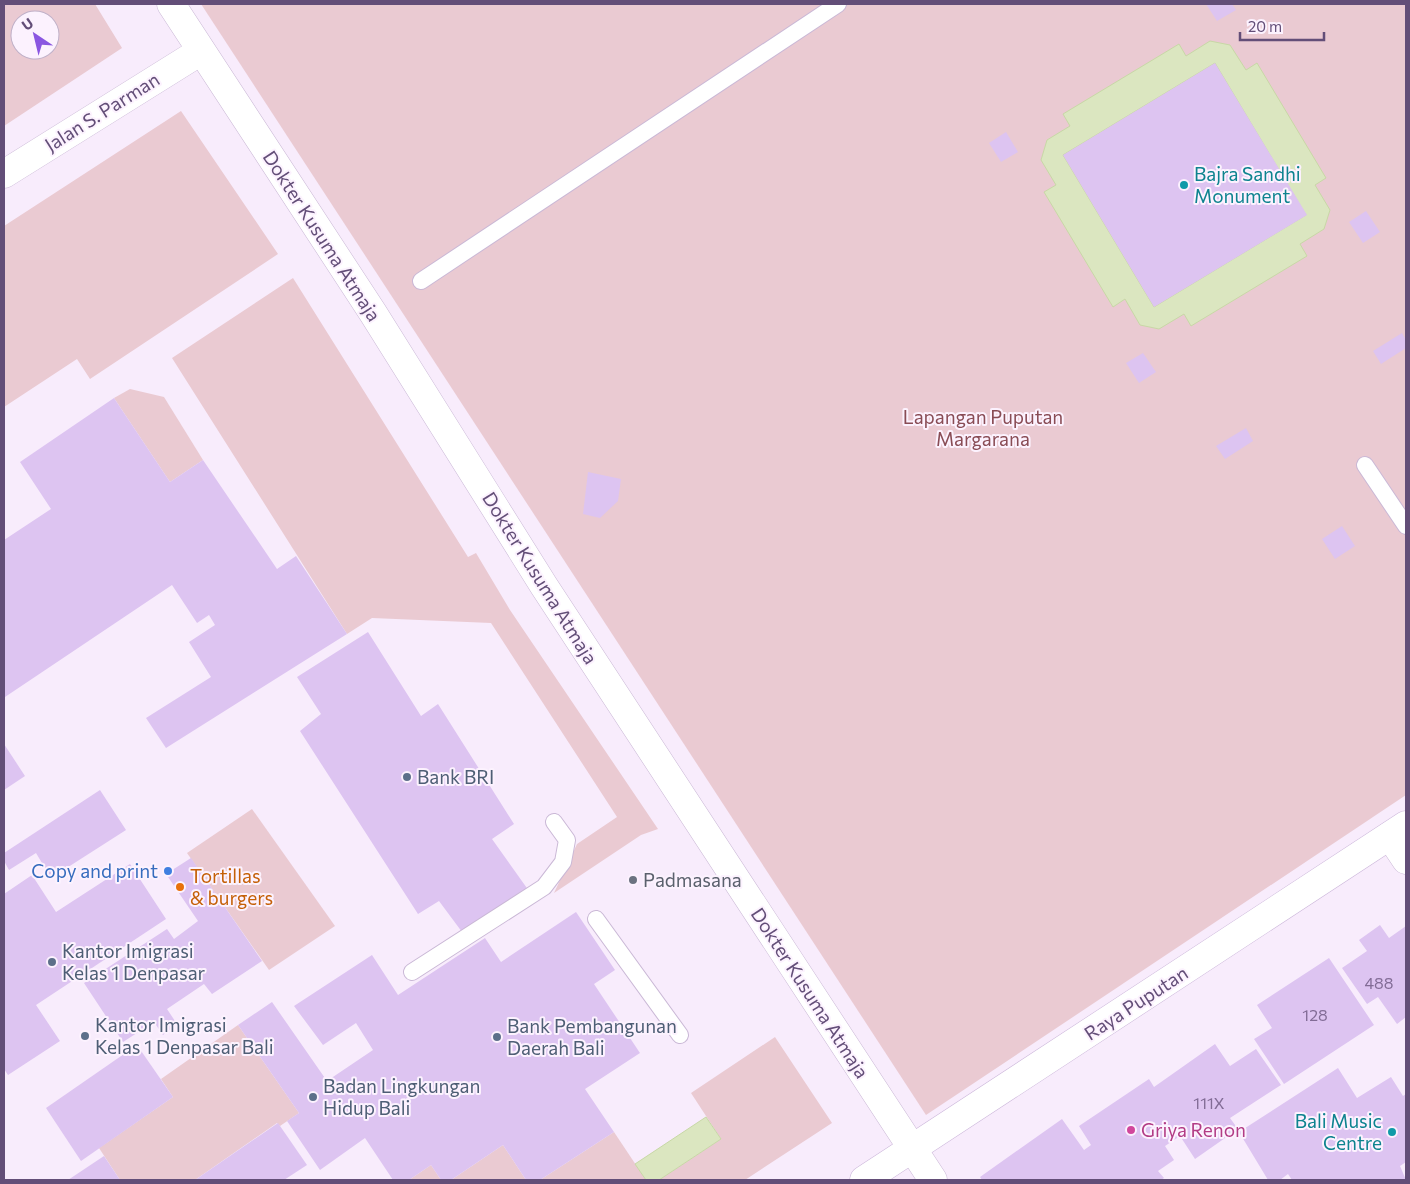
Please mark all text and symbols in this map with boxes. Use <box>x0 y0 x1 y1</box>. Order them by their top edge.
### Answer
north arrow <box>10 10 60 60</box>
scale bar <box>1240 10 1324 42</box>
text: U <box>18 14 36 34</box>
text: 20 m <box>1248 17 1282 35</box>
street label: Jalan S. Parman <box>40 67 163 156</box>
street label: Dokter Kusuma Atmaja <box>259 146 386 325</box>
place label: Bajra Sandhi Monument <box>1194 162 1301 207</box>
marker: Bajra Sandhi Monument <box>1178 179 1190 191</box>
park label: Lapangan Puputan Margarana <box>903 405 1063 450</box>
street label: Dokter Kusuma Atmaja <box>478 487 603 668</box>
place label: Bank BRI <box>417 765 494 788</box>
marker: Bank BRI <box>401 771 413 783</box>
place label: Copy and print <box>31 859 158 882</box>
place label: Tortillas & burgers <box>190 864 273 909</box>
marker: Copy and print <box>162 865 174 877</box>
place label: Padmasana <box>643 868 742 891</box>
marker: Padmasana <box>627 874 639 886</box>
marker: Tortillas & burgers <box>174 881 186 893</box>
street label: Dokter Kusuma Atmaja <box>747 903 874 1082</box>
place label: Kantor Imigrasi Kelas 1 Denpasar <box>62 939 206 984</box>
marker: Kantor Imigrasi Kelas 1 Denpasar <box>46 956 58 968</box>
street label: Raya Puputan <box>1080 961 1192 1045</box>
house number: 488 <box>1364 973 1394 992</box>
house number: 128 <box>1302 1005 1328 1024</box>
place label: Kantor Imigrasi Kelas 1 Denpasar Bali <box>95 1013 274 1058</box>
place label: Bank Pembangunan Daerah Bali <box>507 1014 677 1059</box>
marker: Kantor Imigrasi Kelas 1 Denpasar Bali <box>79 1030 91 1042</box>
marker: Bank Pembangunan Daerah Bali <box>491 1031 503 1043</box>
place label: Badan Lingkungan Hidup Bali <box>323 1074 480 1119</box>
marker: Badan Lingkungan Hidup Bali <box>307 1091 319 1103</box>
house number: 111X <box>1193 1093 1225 1112</box>
place label: Bali Music Centre <box>1295 1109 1382 1154</box>
place label: Griya Renon <box>1141 1118 1246 1141</box>
marker: Griya Renon <box>1125 1124 1137 1136</box>
marker: Bali Music Centre <box>1386 1126 1398 1138</box>

